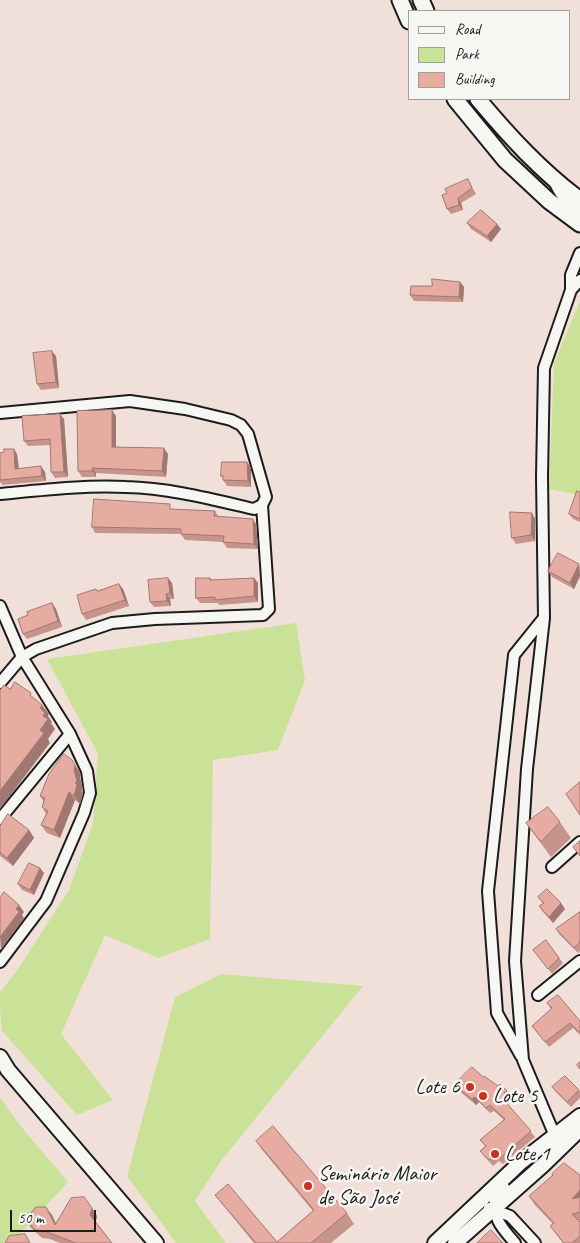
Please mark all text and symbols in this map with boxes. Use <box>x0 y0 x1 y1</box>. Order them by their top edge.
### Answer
legend <box>408 10 570 100</box>
text: Road <box>455 20 480 39</box>
text: Park <box>455 45 479 64</box>
text: Building <box>455 70 494 89</box>
place label: Lote 6 <box>415 1074 460 1100</box>
marker: Lote 6 <box>464 1081 476 1093</box>
place label: Lote 5 <box>493 1083 538 1109</box>
marker: Lote 5 <box>477 1090 489 1102</box>
place label: Lote 1 <box>505 1141 550 1167</box>
marker: Lote 1 <box>489 1148 501 1160</box>
place label: Seminário Maior de São José <box>318 1161 436 1211</box>
marker: Seminário Maior de São José <box>302 1180 314 1192</box>
scale bar <box>12 1200 99 1232</box>
text: 50 m <box>18 1209 44 1228</box>

